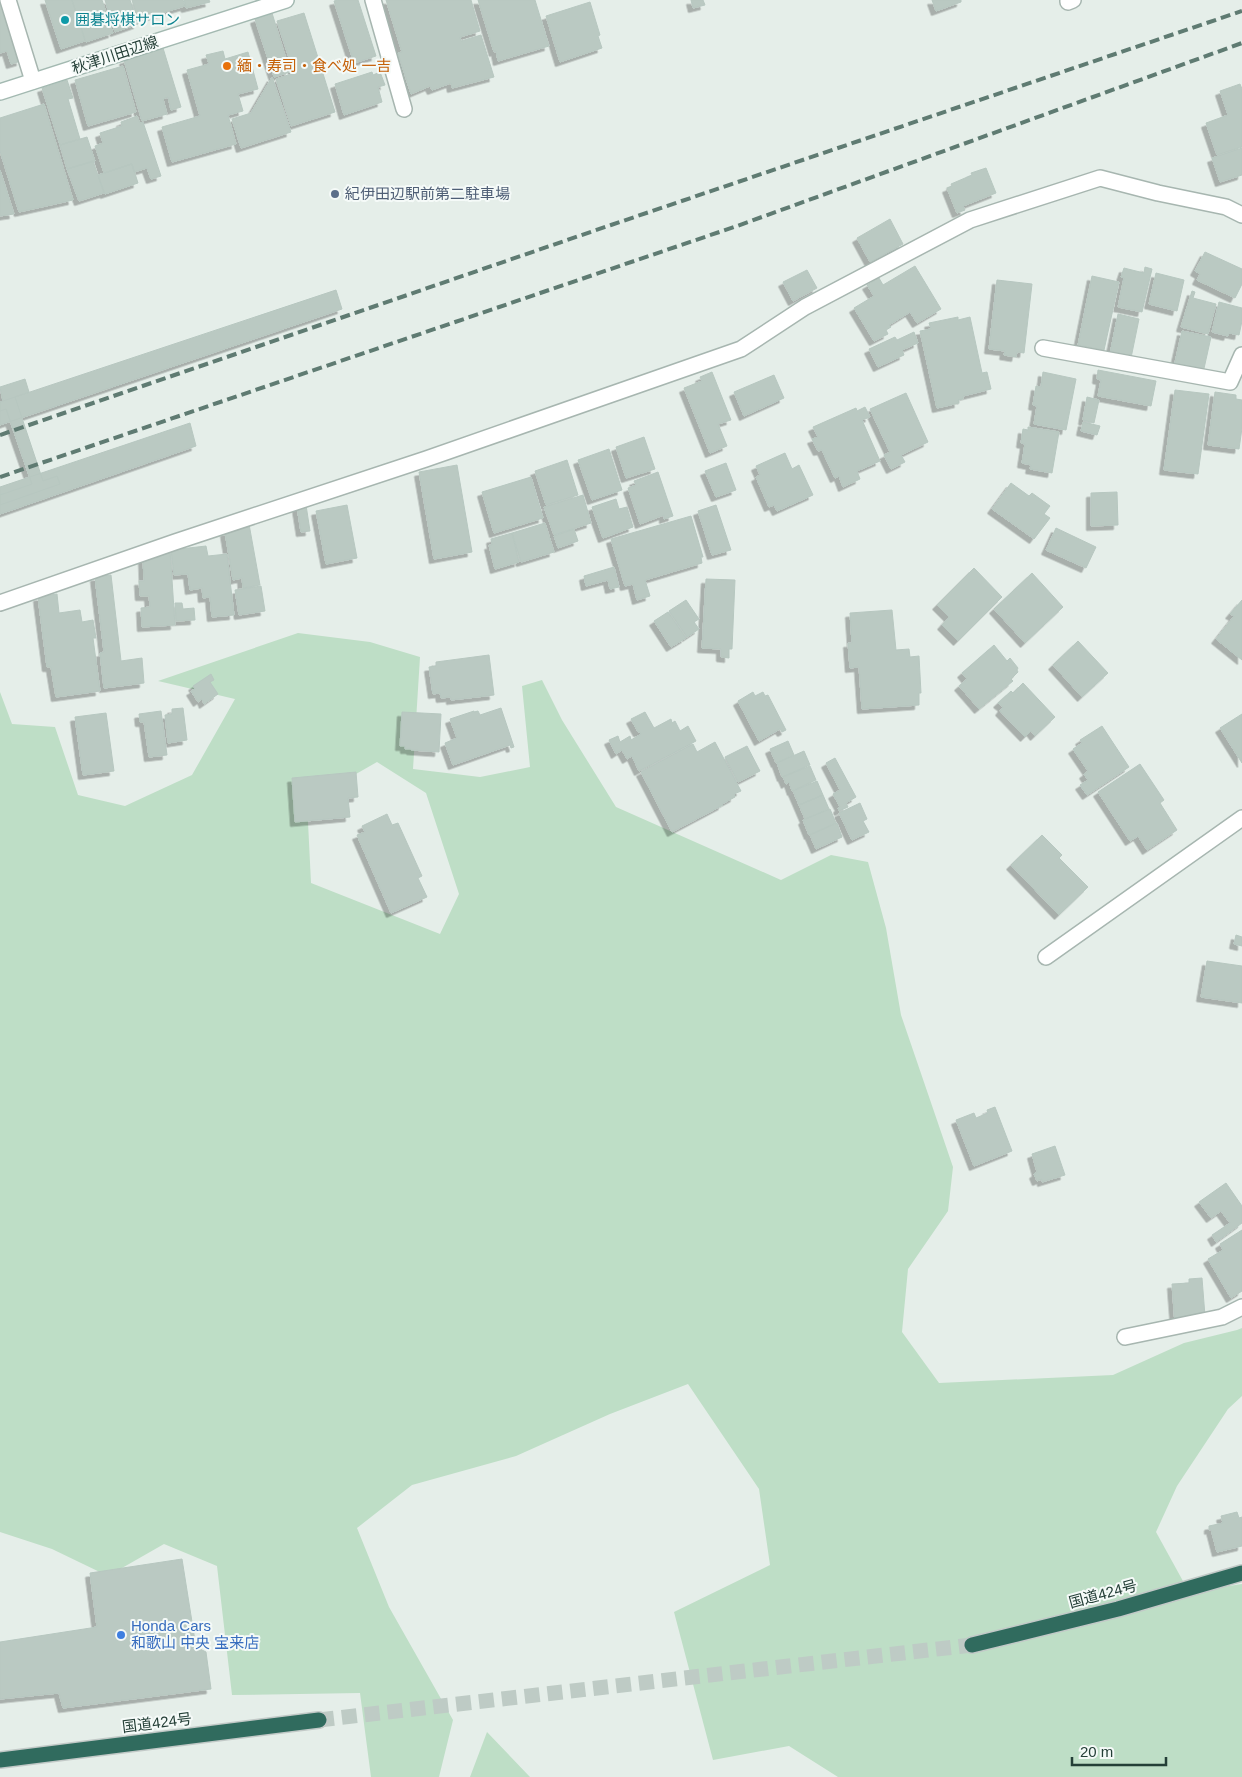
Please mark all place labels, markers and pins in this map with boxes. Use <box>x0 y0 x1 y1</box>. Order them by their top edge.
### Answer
place label: 囲碁将棋サロン <box>75 11 180 28</box>
marker: 囲碁将棋サロン <box>59 14 71 26</box>
place label: 緬・寿司・食べ処 一吉 <box>237 57 391 74</box>
marker: 緬・寿司・食べ処 一吉 <box>221 60 233 72</box>
place label: 紀伊田辺駅前第二駐車場 <box>345 185 510 202</box>
marker: 紀伊田辺駅前第二駐車場 <box>329 188 341 200</box>
place label: Honda Cars 和歌山 中央 宝来店 <box>131 1617 259 1651</box>
marker: Honda Cars 和歌山 中央 宝来店 <box>115 1629 127 1641</box>

